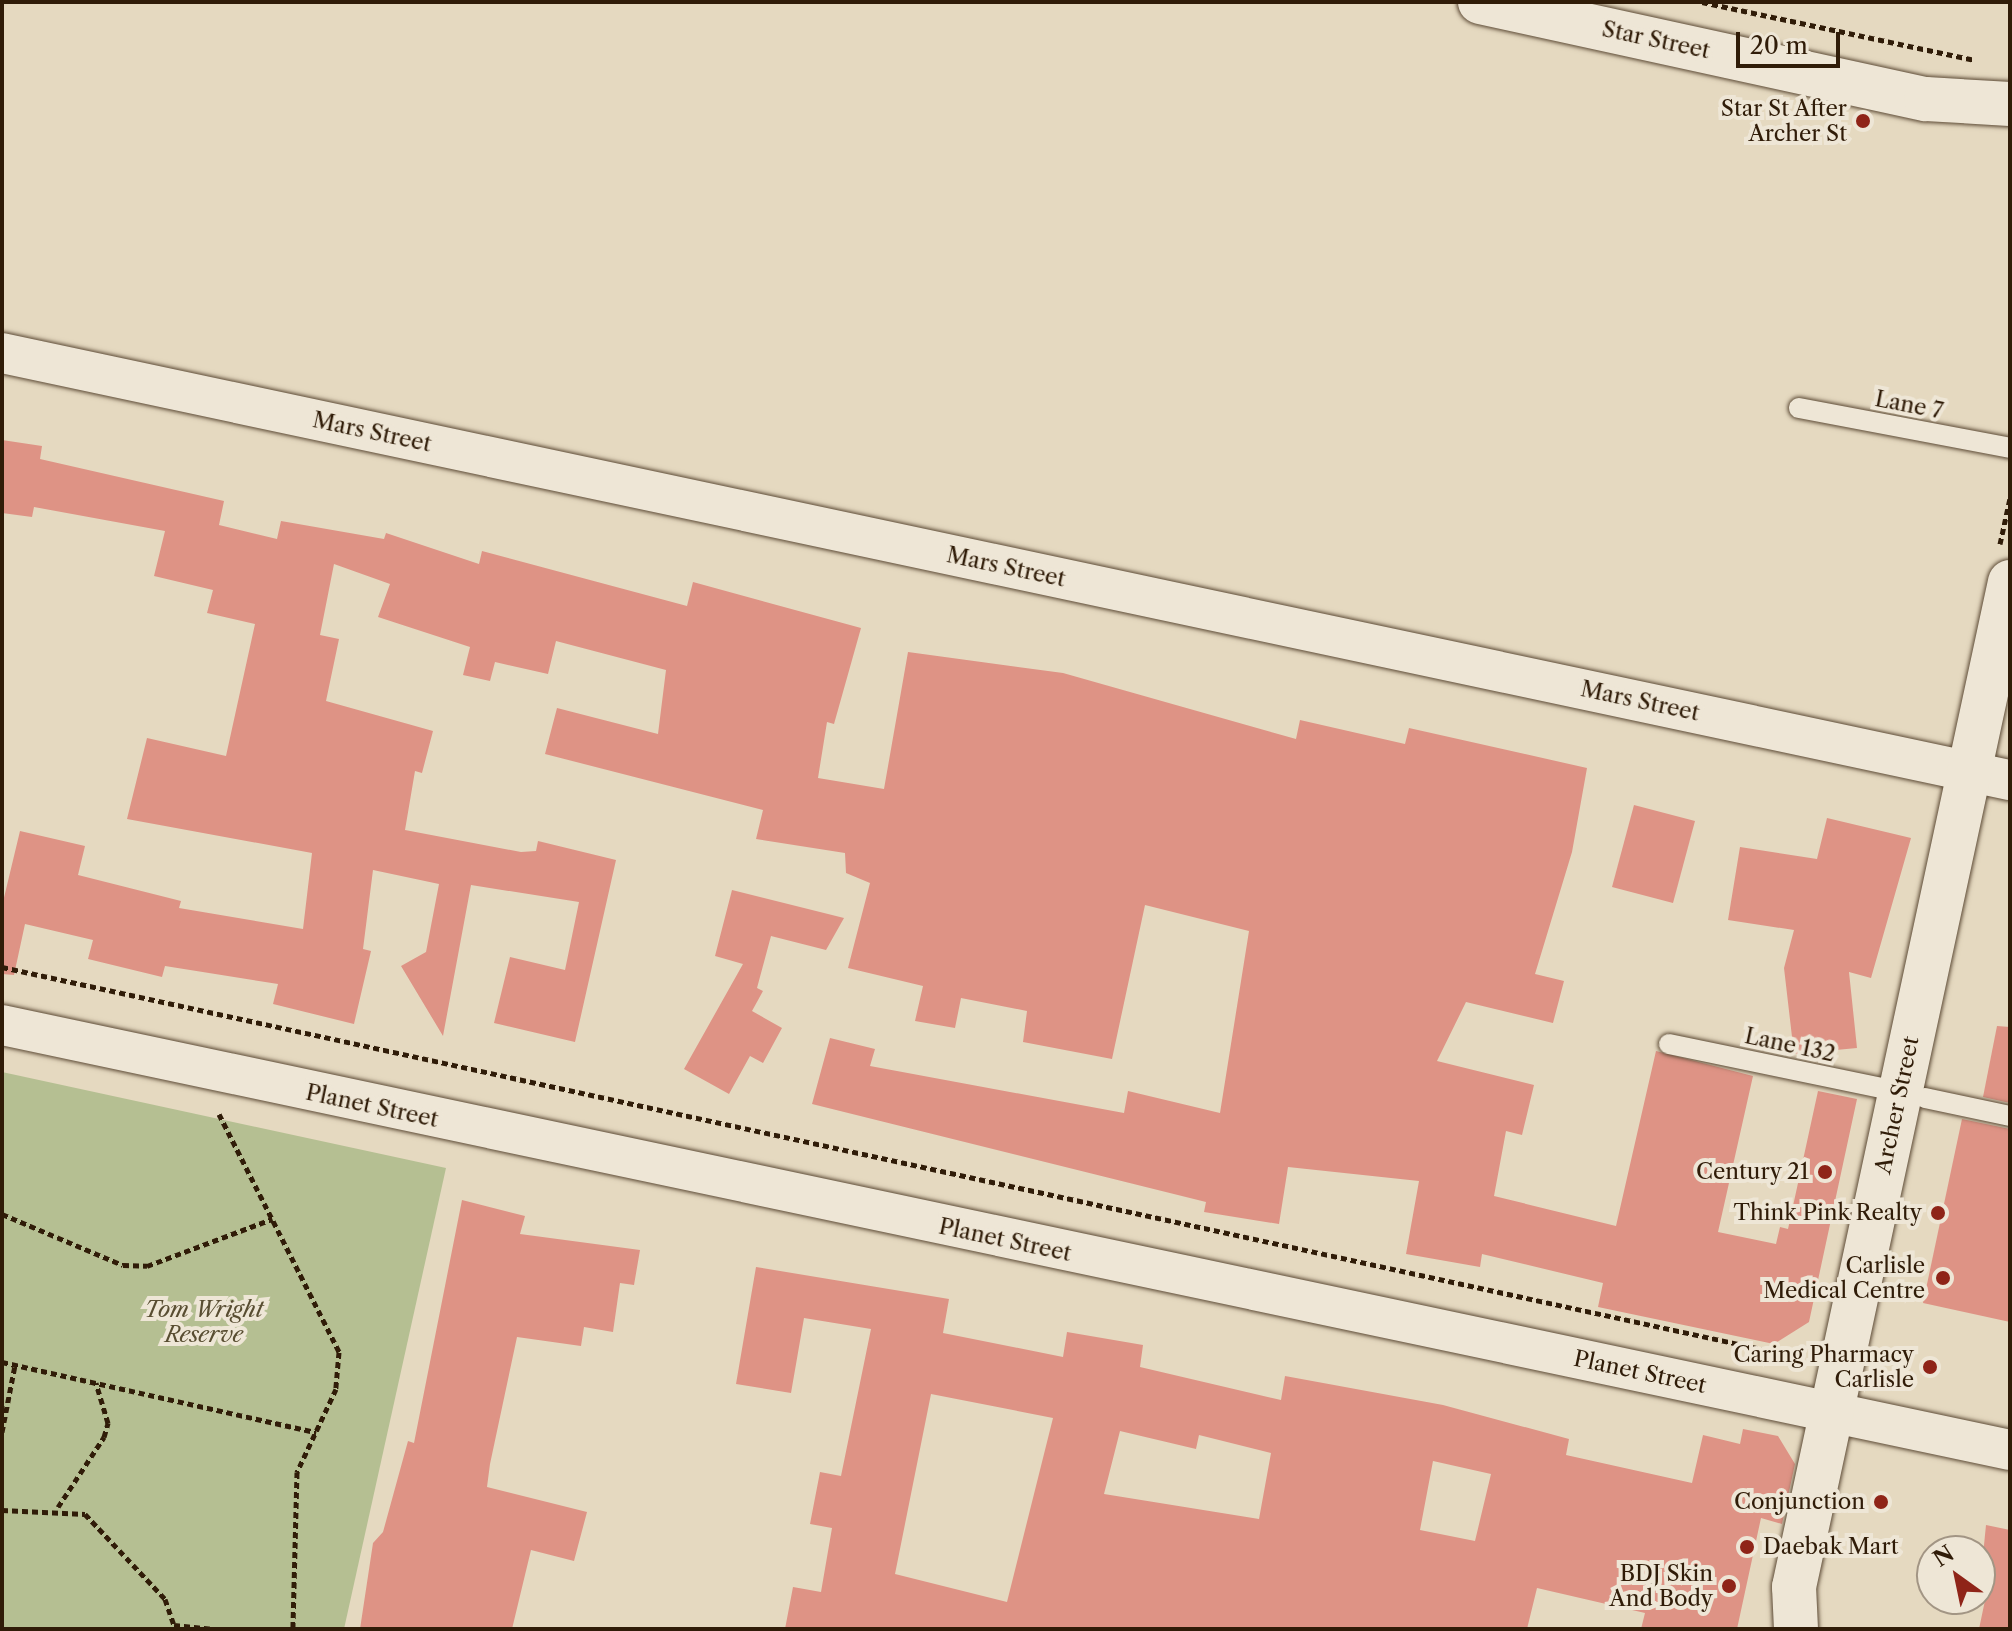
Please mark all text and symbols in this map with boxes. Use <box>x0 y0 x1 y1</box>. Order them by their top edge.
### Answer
street label: Star Street <box>1599 16 1713 64</box>
scale bar <box>1740 16 1844 66</box>
text: 20 m <box>1750 31 1808 60</box>
place label: Star St After Archer St <box>1719 95 1847 146</box>
marker: Star St After Archer St <box>1854 112 1872 130</box>
street label: Lane 7 <box>1873 385 1945 425</box>
street label: Mars Street <box>310 407 434 457</box>
street label: Mars Street <box>944 542 1068 592</box>
street label: Mars Street <box>1578 676 1702 726</box>
street label: Lane 132 <box>1742 1023 1838 1067</box>
street label: Archer Street <box>1869 1034 1925 1176</box>
street label: Planet Street <box>303 1079 441 1133</box>
place label: Century 21 <box>1695 1159 1809 1185</box>
marker: Century 21 <box>1816 1163 1834 1181</box>
place label: Think Pink Realty <box>1733 1200 1922 1226</box>
marker: Think Pink Realty <box>1929 1204 1947 1222</box>
street label: Planet Street <box>936 1213 1074 1267</box>
place label: Carlisle Medical Centre <box>1763 1252 1925 1304</box>
marker: Carlisle Medical Centre <box>1932 1267 1954 1289</box>
park label: Tom Wright Reserve <box>144 1296 264 1348</box>
place label: Caring Pharmacy Carlisle <box>1733 1341 1914 1392</box>
street label: Planet Street <box>1571 1345 1709 1399</box>
marker: Caring Pharmacy Carlisle <box>1921 1358 1939 1376</box>
place label: Conjunction <box>1734 1489 1865 1515</box>
marker: Conjunction <box>1872 1493 1890 1511</box>
place label: Daebak Mart <box>1763 1534 1899 1560</box>
north arrow <box>1916 1535 1996 1615</box>
marker: Daebak Mart <box>1738 1538 1756 1556</box>
text: N <box>1928 1540 1959 1573</box>
place label: BDJ Skin And Body <box>1609 1560 1713 1612</box>
marker: BDJ Skin And Body <box>1720 1577 1738 1595</box>

